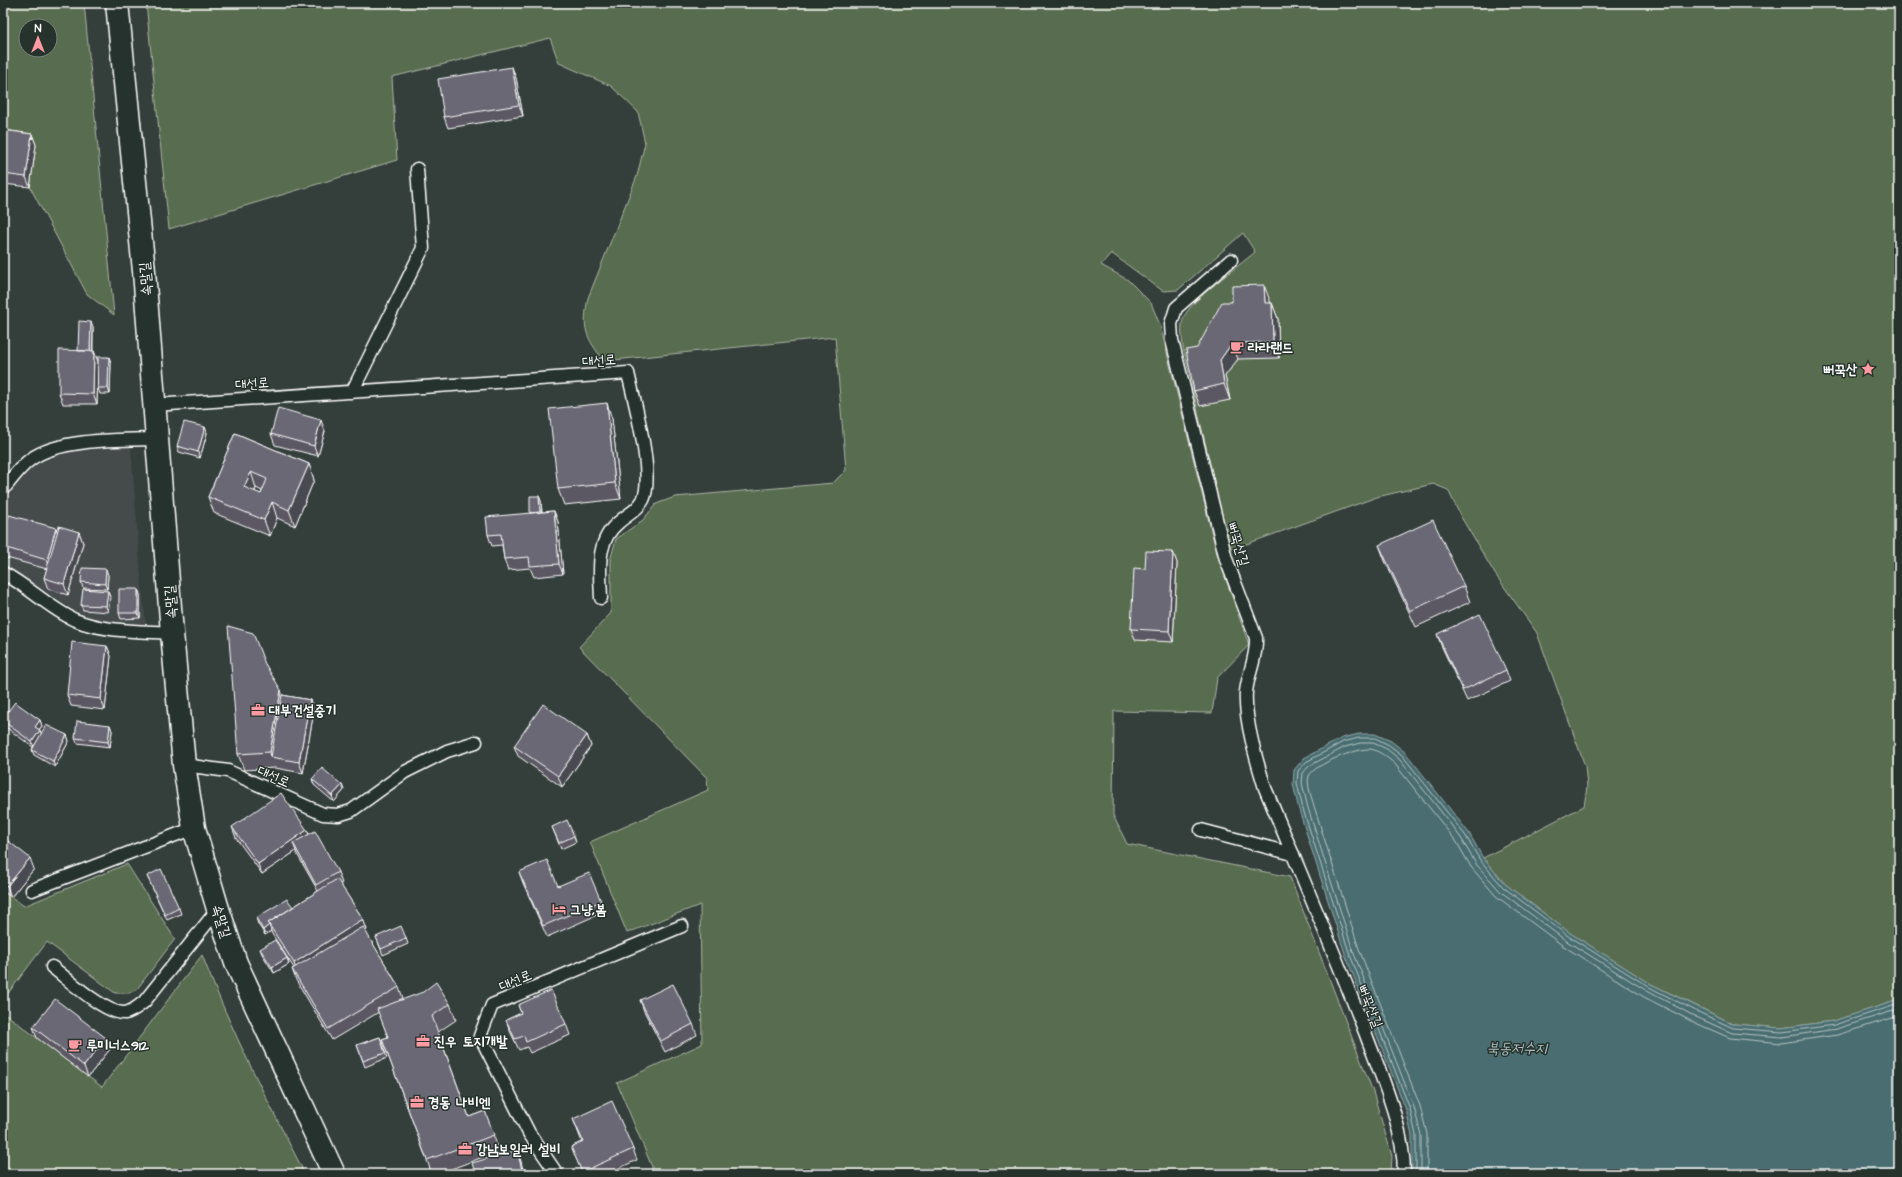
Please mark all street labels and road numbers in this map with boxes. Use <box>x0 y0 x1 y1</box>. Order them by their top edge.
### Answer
street label: 속말길 <box>134 260 157 297</box>
street label: 대선로 <box>582 350 617 372</box>
street label: 대선로 <box>235 373 270 395</box>
street label: 뻐꾹산길 <box>1222 520 1254 569</box>
street label: 속말길 <box>160 584 182 619</box>
street label: 대선로 <box>254 761 293 793</box>
street label: 속말길 <box>206 902 236 941</box>
street label: 대선로 <box>496 965 535 997</box>
street label: 뻐꾹산길 <box>1353 982 1388 1032</box>

